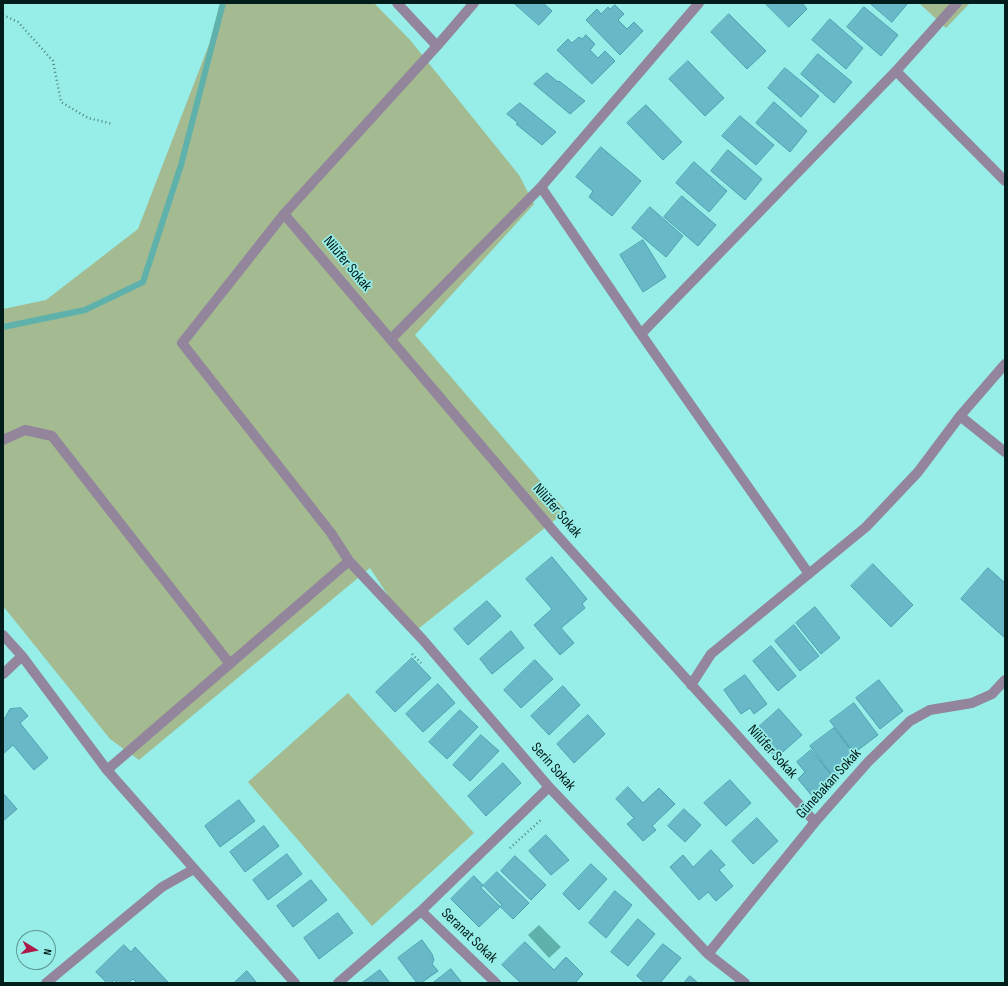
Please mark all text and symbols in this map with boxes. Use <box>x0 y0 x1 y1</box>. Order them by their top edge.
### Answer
street label: Nilüfer Sokak <box>319 233 375 295</box>
street label: Nilüfer Sokak <box>529 480 585 542</box>
street label: Nilüfer Sokak <box>743 721 801 783</box>
street label: Serin Sokak <box>527 739 579 795</box>
street label: Günebakan Sokak <box>793 745 865 823</box>
street label: Seranat Sokak <box>437 905 501 967</box>
north arrow <box>16 930 56 970</box>
text: N <box>40 948 54 956</box>

